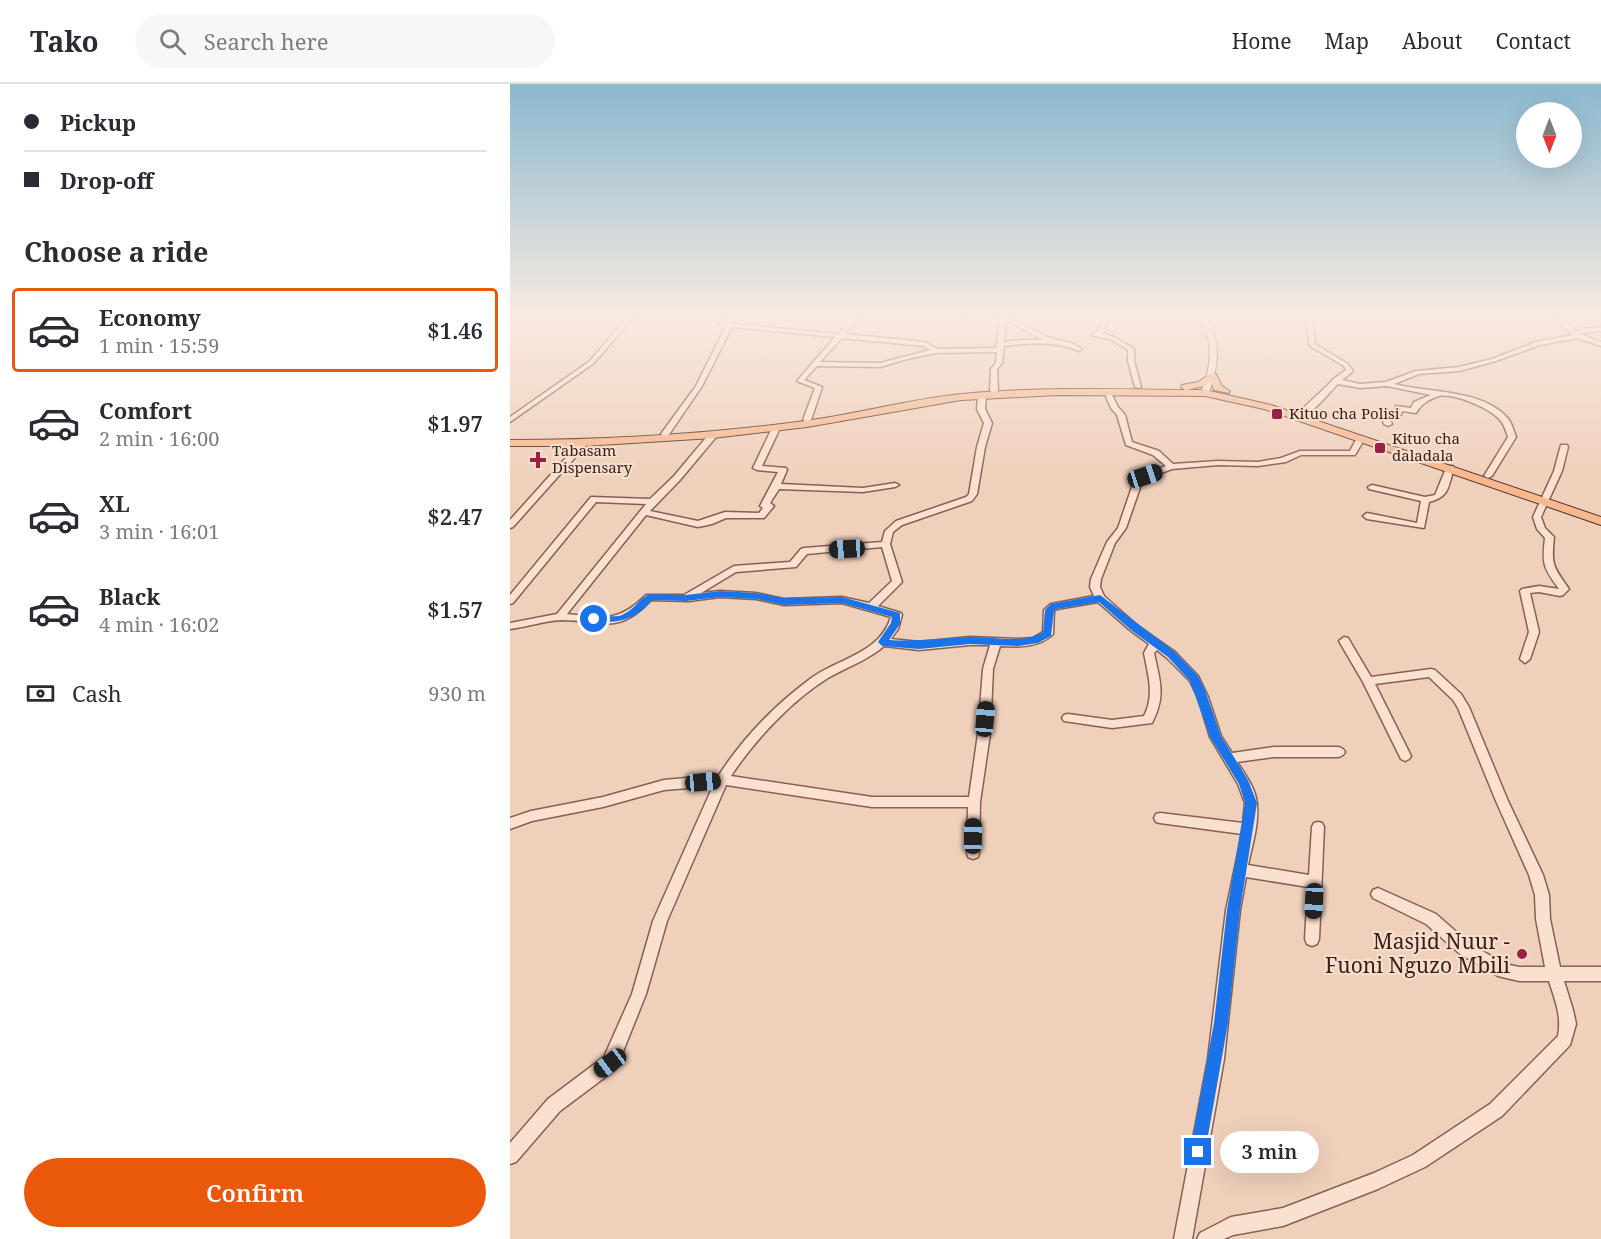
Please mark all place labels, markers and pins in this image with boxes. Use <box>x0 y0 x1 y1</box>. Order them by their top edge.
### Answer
place label: Kituo cha Polisi <box>1289 403 1400 423</box>
marker: Kituo cha Polisi <box>1270 407 1284 421</box>
place label: Kituo cha daladala <box>1392 428 1460 465</box>
place label: Tabasam Dispensary <box>552 440 633 477</box>
marker: Kituo cha daladala <box>1373 441 1387 455</box>
marker: Tabasam Dispensary <box>529 451 547 469</box>
place label: Masjid Nuur - Fuoni Nguzo Mbili <box>1325 927 1510 979</box>
marker: Masjid Nuur - Fuoni Nguzo Mbili <box>1515 947 1529 961</box>

